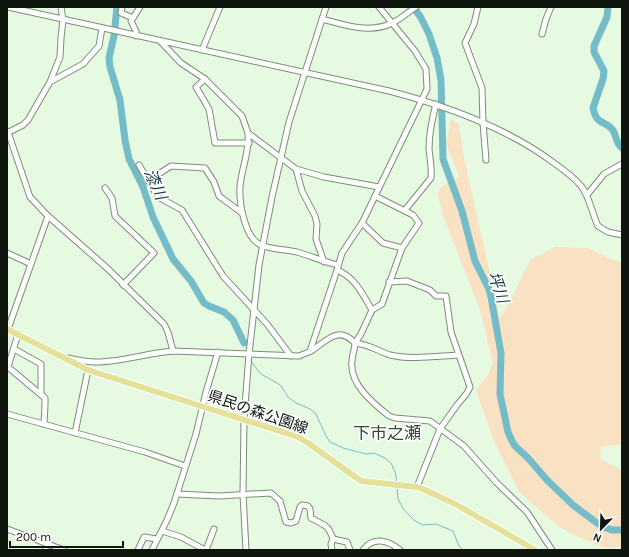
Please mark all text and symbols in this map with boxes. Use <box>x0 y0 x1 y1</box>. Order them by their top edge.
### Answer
water label: 漆川 <box>140 166 172 205</box>
water label: 坪川 <box>484 269 513 307</box>
street label: 県民の森公園線 <box>205 386 311 438</box>
district label: 下市之瀬 <box>353 423 421 443</box>
north arrow <box>581 509 621 549</box>
scale bar <box>10 523 123 549</box>
text: 200 m <box>16 530 51 544</box>
text: N <box>591 530 603 545</box>

